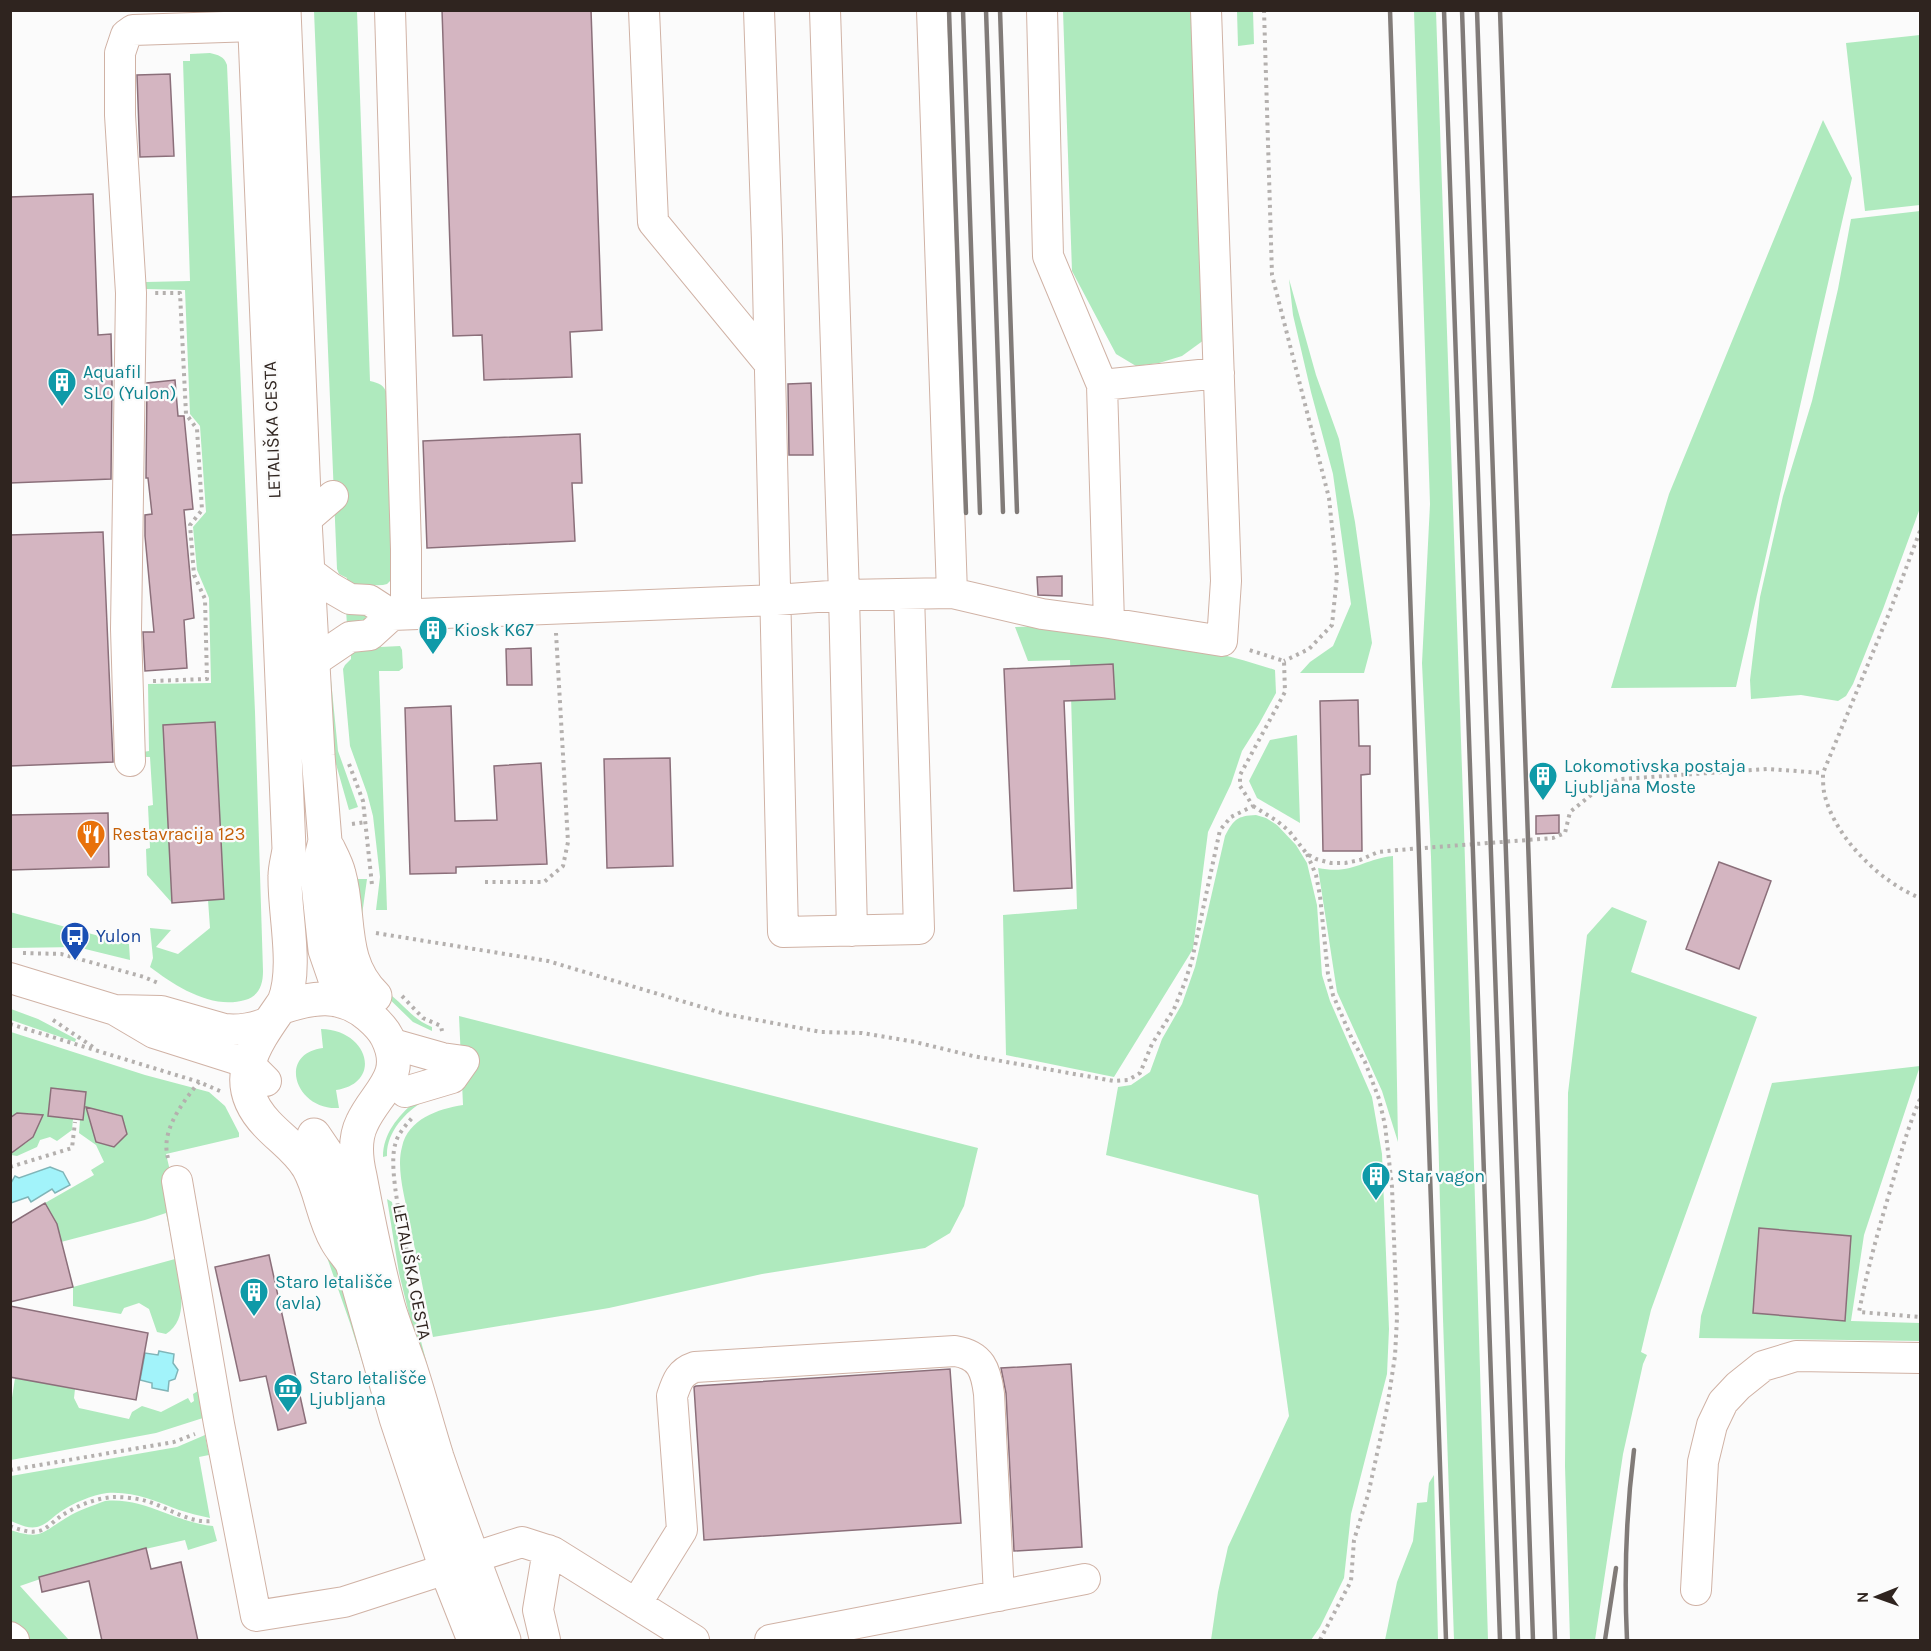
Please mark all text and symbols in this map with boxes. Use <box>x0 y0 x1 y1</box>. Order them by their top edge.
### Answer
place label: Aquafil SLO (Yulon) <box>83 361 176 404</box>
street label: LETALIŠKA CESTA <box>259 361 285 499</box>
building icon: Aquafil SLO (Yulon) <box>46 366 78 408</box>
building icon: Kiosk K67 <box>417 614 449 656</box>
place label: Kiosk K67 <box>454 619 534 641</box>
place label: Lokomotivska postaja Ljubljana Moste <box>1564 755 1746 798</box>
building icon: Lokomotivska postaja Ljubljana Moste <box>1527 760 1559 802</box>
restaurant icon: Restavracija 123 <box>75 818 107 860</box>
place label: Restavracija 123 <box>112 823 245 845</box>
bus stop icon: Yulon <box>59 920 91 962</box>
place label: Yulon <box>96 925 141 947</box>
building icon: Star vagon <box>1360 1160 1392 1202</box>
place label: Star vagon <box>1397 1165 1485 1187</box>
street label: LETALIŠKA CESTA <box>388 1202 436 1342</box>
place label: Staro letališče (avla) <box>275 1271 393 1314</box>
building icon: Staro letališče (avla) <box>238 1276 270 1318</box>
place label: Staro letališče Ljubljana <box>309 1367 427 1410</box>
museum icon: Staro letališče Ljubljana <box>272 1372 304 1414</box>
north arrow <box>1847 1567 1907 1627</box>
text: N <box>1853 1591 1872 1603</box>

